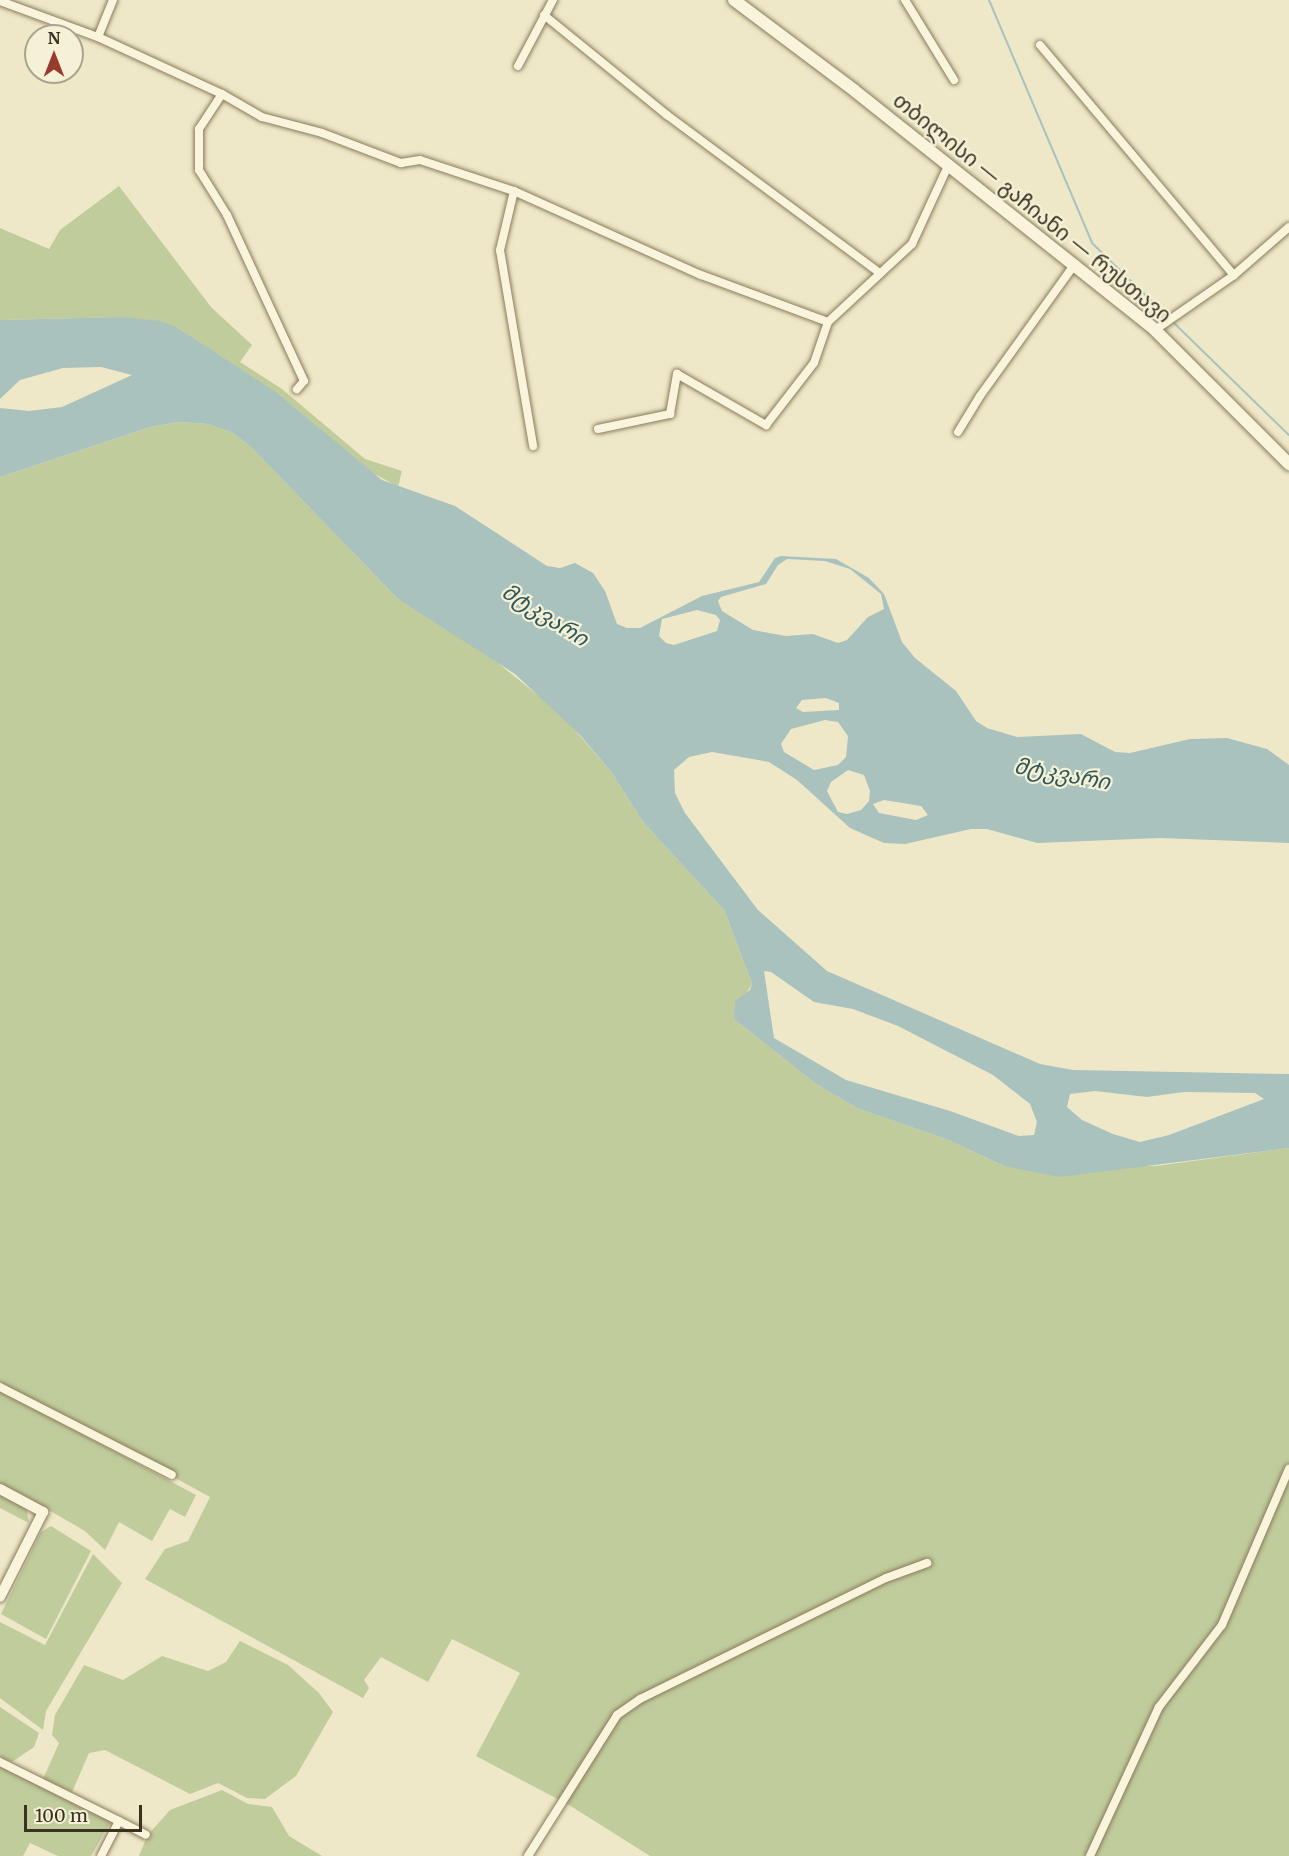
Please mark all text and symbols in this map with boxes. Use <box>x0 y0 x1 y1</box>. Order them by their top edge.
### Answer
north arrow <box>24 24 84 84</box>
text: N <box>48 28 60 48</box>
street label: თბილისი — გაჩიანი — რუსთავი <box>888 88 1176 328</box>
water label: მტკვარი <box>497 578 593 652</box>
water label: მტკვარი <box>1012 753 1112 795</box>
scale bar <box>27 1793 146 1831</box>
text: 100 m <box>35 1804 88 1827</box>

